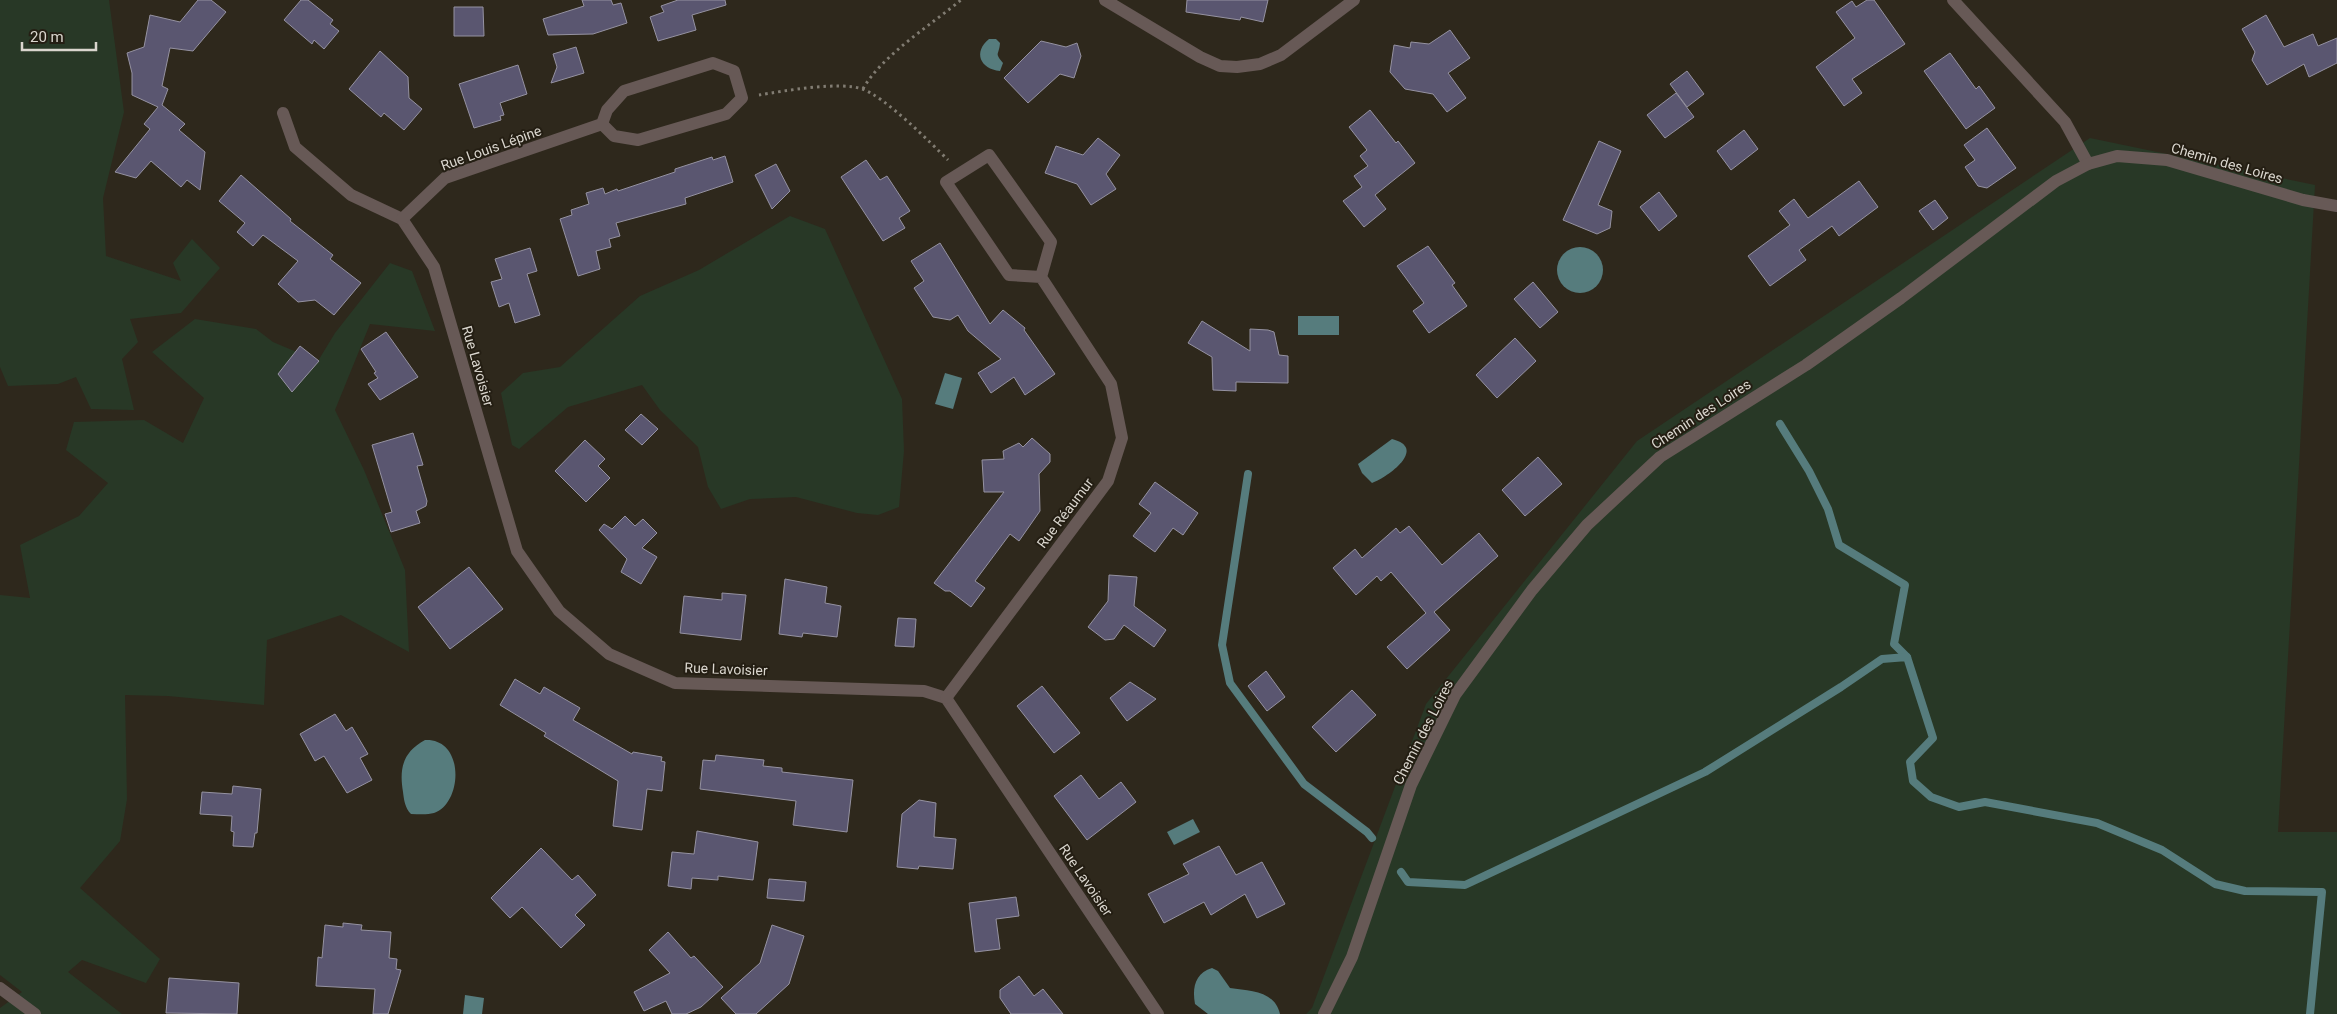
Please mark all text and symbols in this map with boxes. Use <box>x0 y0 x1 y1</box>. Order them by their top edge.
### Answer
scale bar <box>22 20 96 52</box>
text: 20 m <box>30 28 64 46</box>
street label: Rue Louis Lépine <box>438 122 544 174</box>
street label: Chemin des Loires <box>2169 139 2285 187</box>
street label: Rue Lavoisier <box>459 324 497 408</box>
street label: Chemin des Loires <box>1648 376 1754 452</box>
street label: Rue Réaumur <box>1034 475 1097 551</box>
street label: Rue Lavoisier <box>684 660 768 678</box>
street label: Chemin des Loires <box>1390 677 1456 787</box>
street label: Rue Lavoisier <box>1056 841 1116 919</box>

